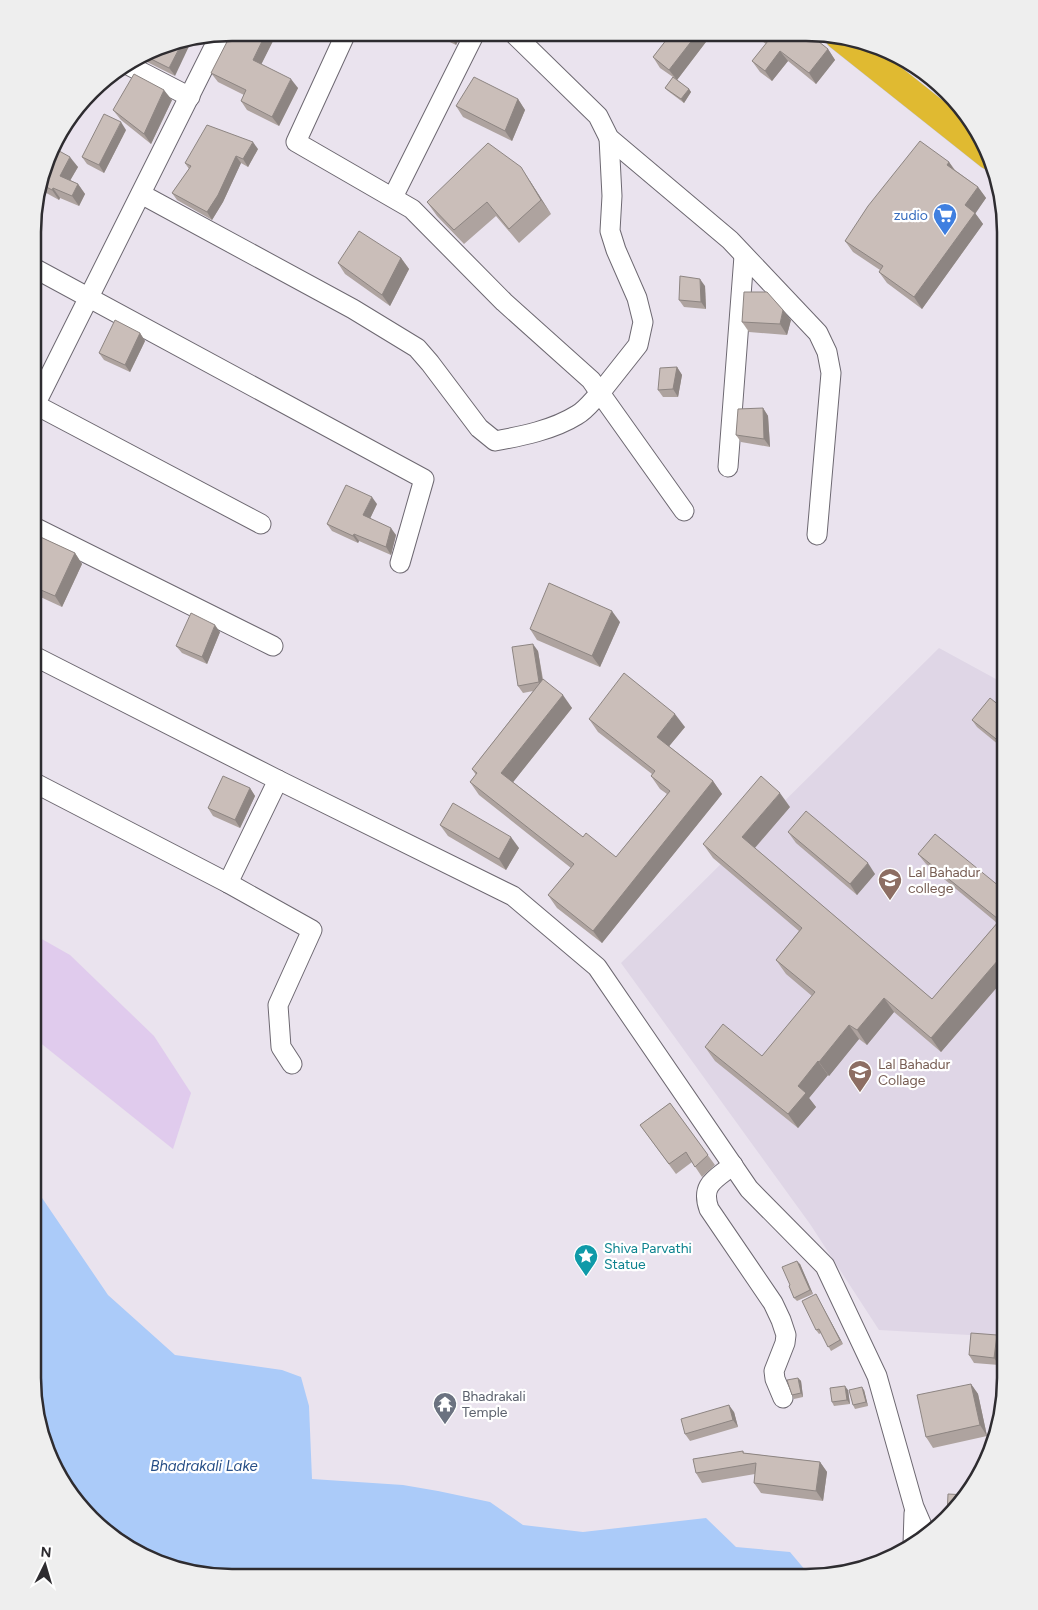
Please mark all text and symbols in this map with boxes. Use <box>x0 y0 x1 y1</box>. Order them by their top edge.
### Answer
supermarket icon: zudio <box>932 202 958 236</box>
place label: zudio <box>894 207 928 224</box>
place label: Lal Bahadur college <box>908 864 981 897</box>
school or university icon: Lal Bahadur college <box>877 867 903 901</box>
place label: Lal Bahadur Collage <box>878 1056 951 1089</box>
school or university icon: Lal Bahadur Collage <box>847 1059 873 1093</box>
place label: Shiva Parvathi Statue <box>604 1240 692 1273</box>
place icon: Shiva Parvathi Statue <box>573 1243 599 1277</box>
place label: Bhadrakali Temple <box>462 1388 526 1421</box>
temple icon: Bhadrakali Temple <box>432 1391 458 1425</box>
water label: Bhadrakali Lake <box>150 1457 258 1475</box>
north arrow <box>20 1540 70 1590</box>
text: N <box>40 1544 52 1561</box>

